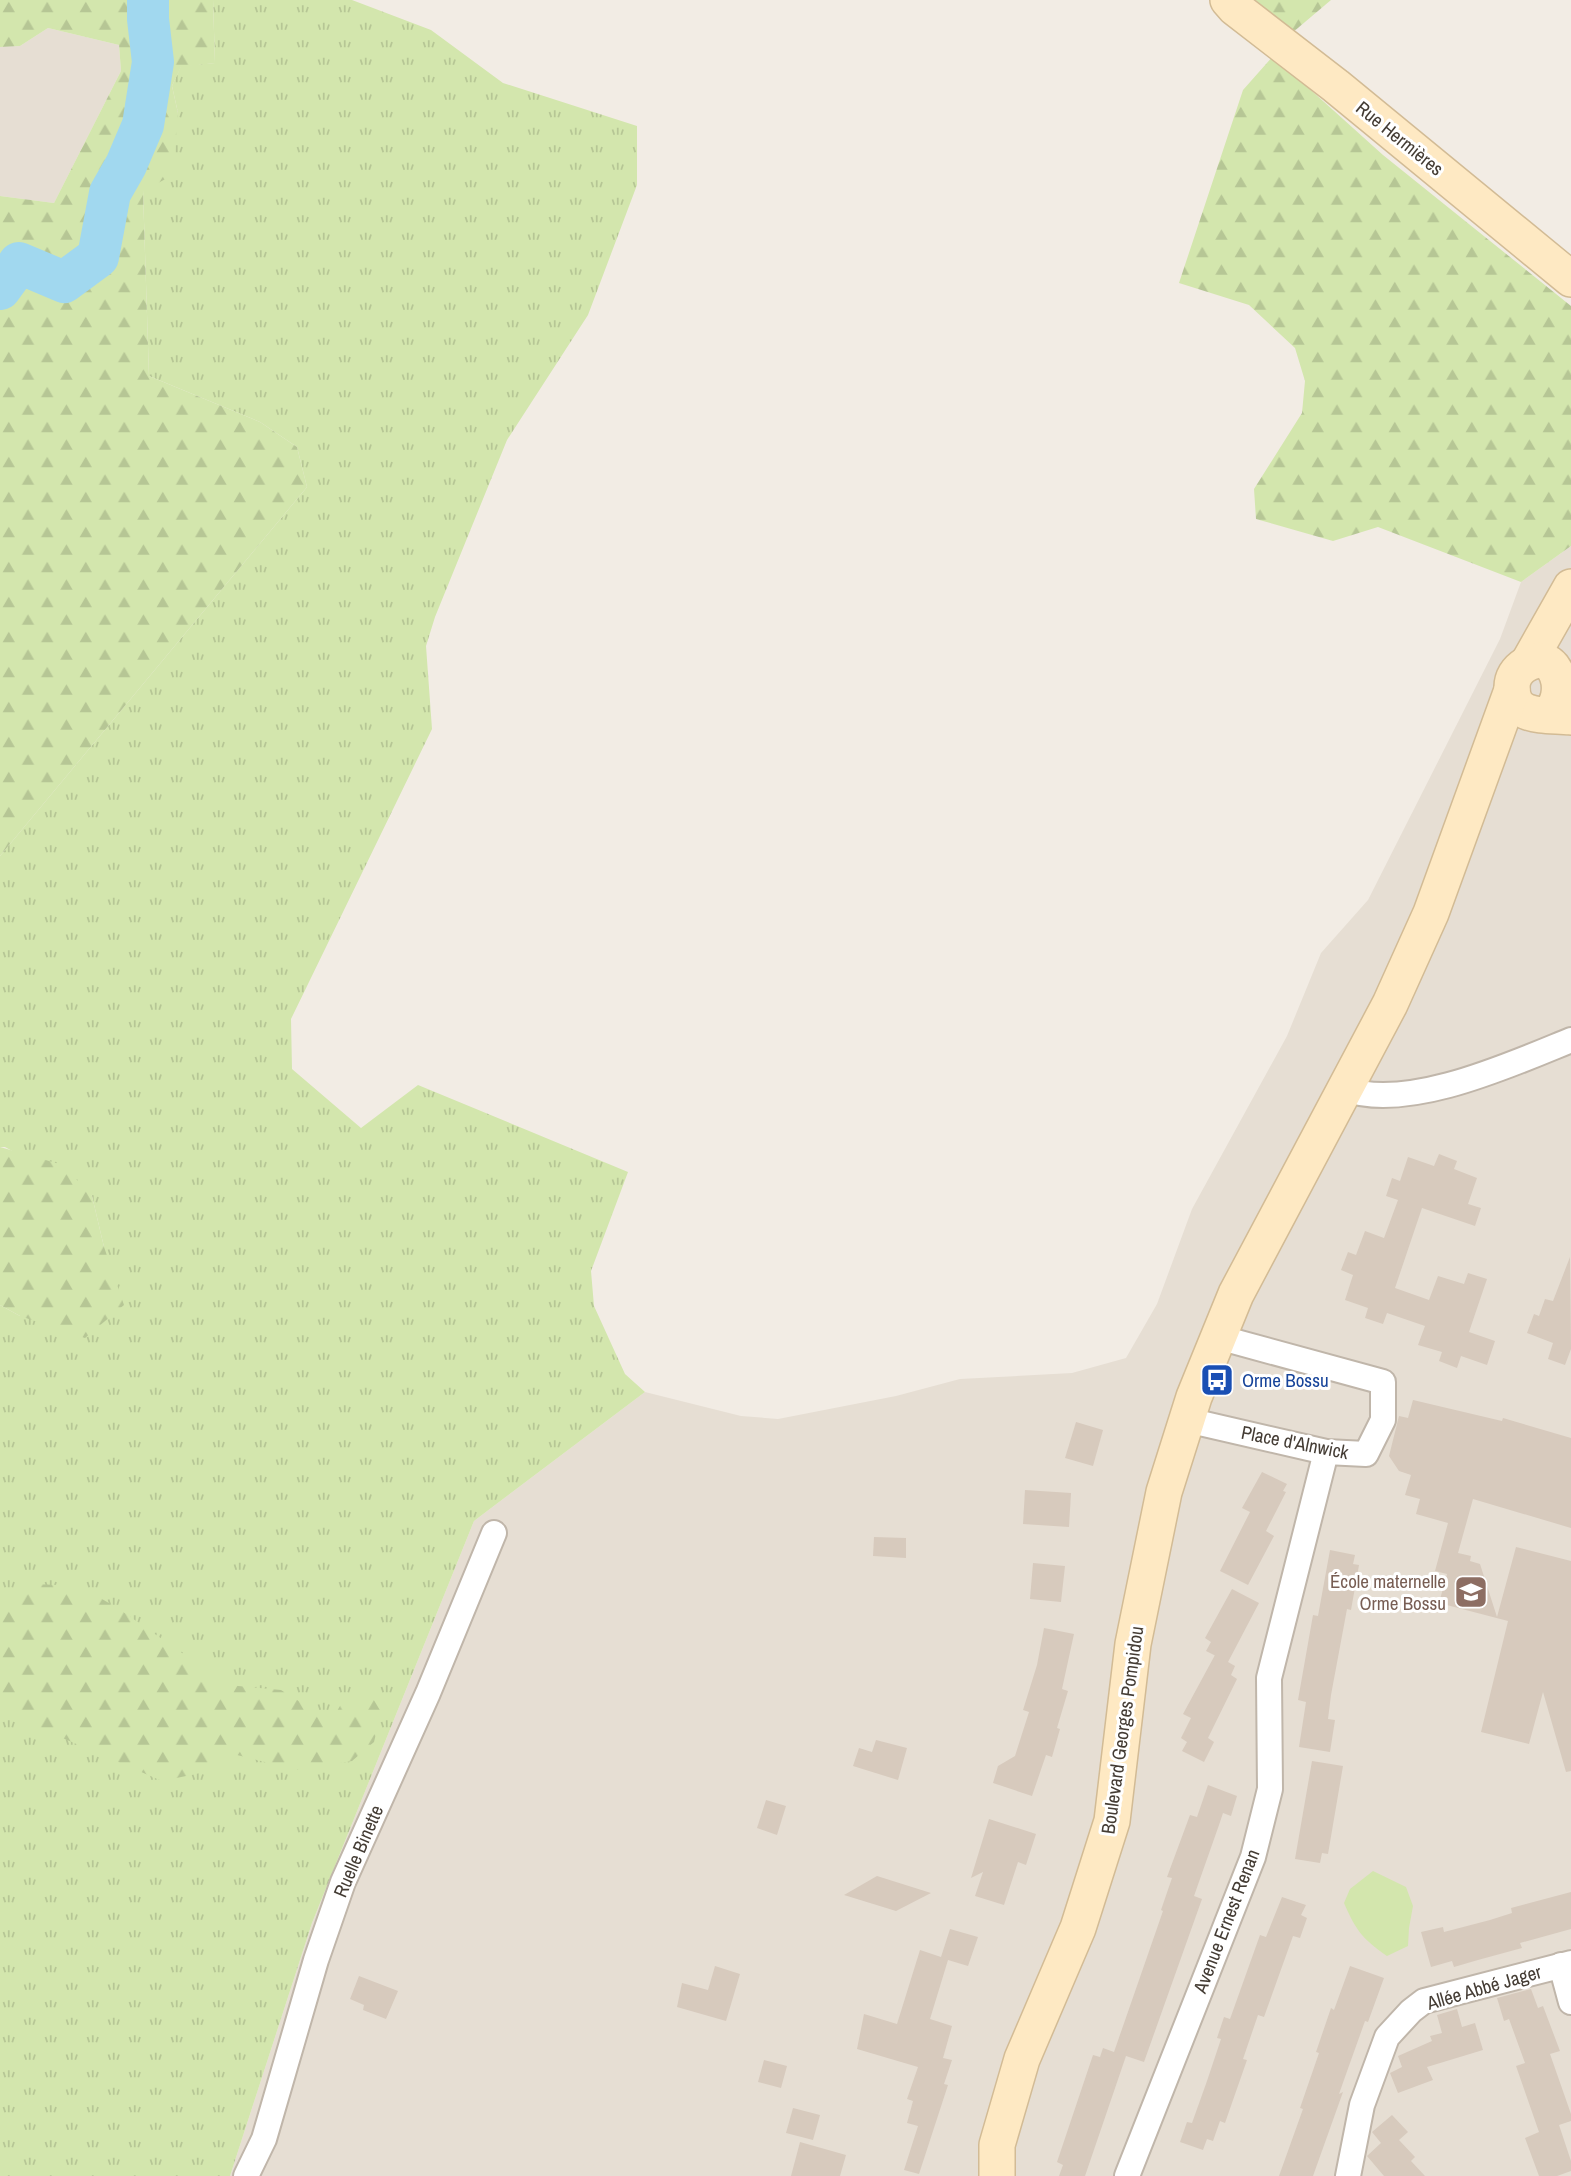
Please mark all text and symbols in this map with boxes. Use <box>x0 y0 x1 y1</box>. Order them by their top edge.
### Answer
street label: Rue Hermières <box>1351 95 1449 181</box>
bus stop icon: Orme Bossu <box>1198 1361 1236 1399</box>
place label: Orme Bossu <box>1242 1367 1329 1393</box>
street label: Place d'Alnwick <box>1239 1419 1351 1465</box>
place label: École maternelle Orme Bossu <box>1330 1568 1446 1616</box>
school or university icon: École maternelle Orme Bossu <box>1452 1573 1490 1611</box>
street label: Boulevard Georges Pompidou <box>1095 1624 1149 1836</box>
street label: Ruelle Binette <box>327 1801 389 1901</box>
street label: Avenue Ernest Renan <box>1186 1845 1265 1998</box>
street label: Allée Abbé Jager <box>1423 1958 1545 2016</box>

